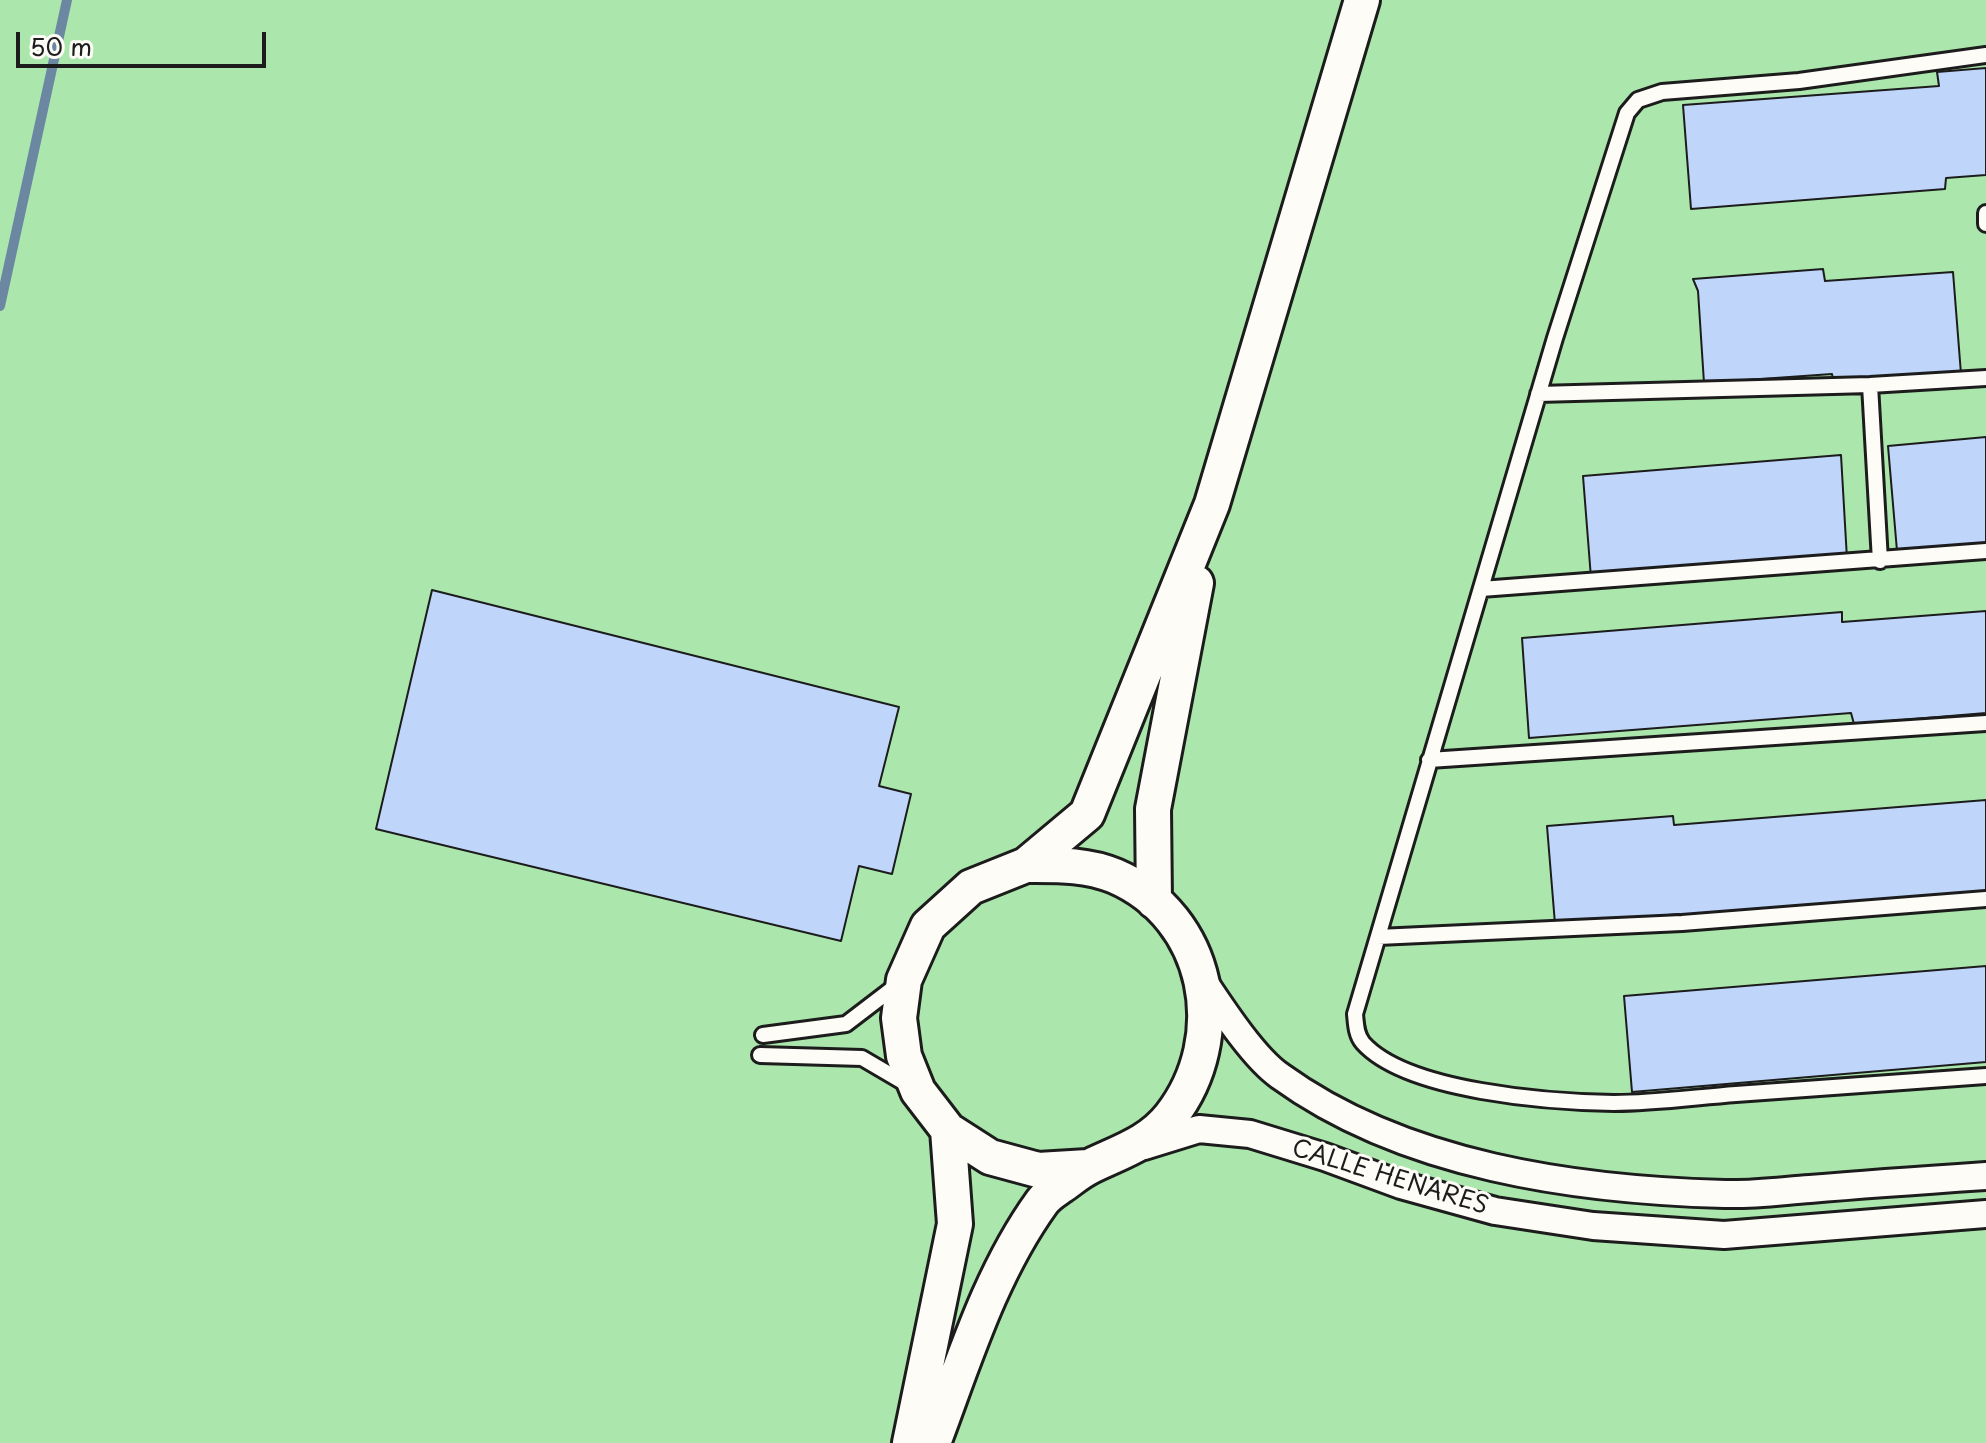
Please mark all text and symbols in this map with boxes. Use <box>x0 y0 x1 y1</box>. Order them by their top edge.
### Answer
scale bar <box>20 16 270 66</box>
text: 50 m <box>30 28 92 64</box>
street label: CALLE HENARES <box>1288 1134 1492 1222</box>

